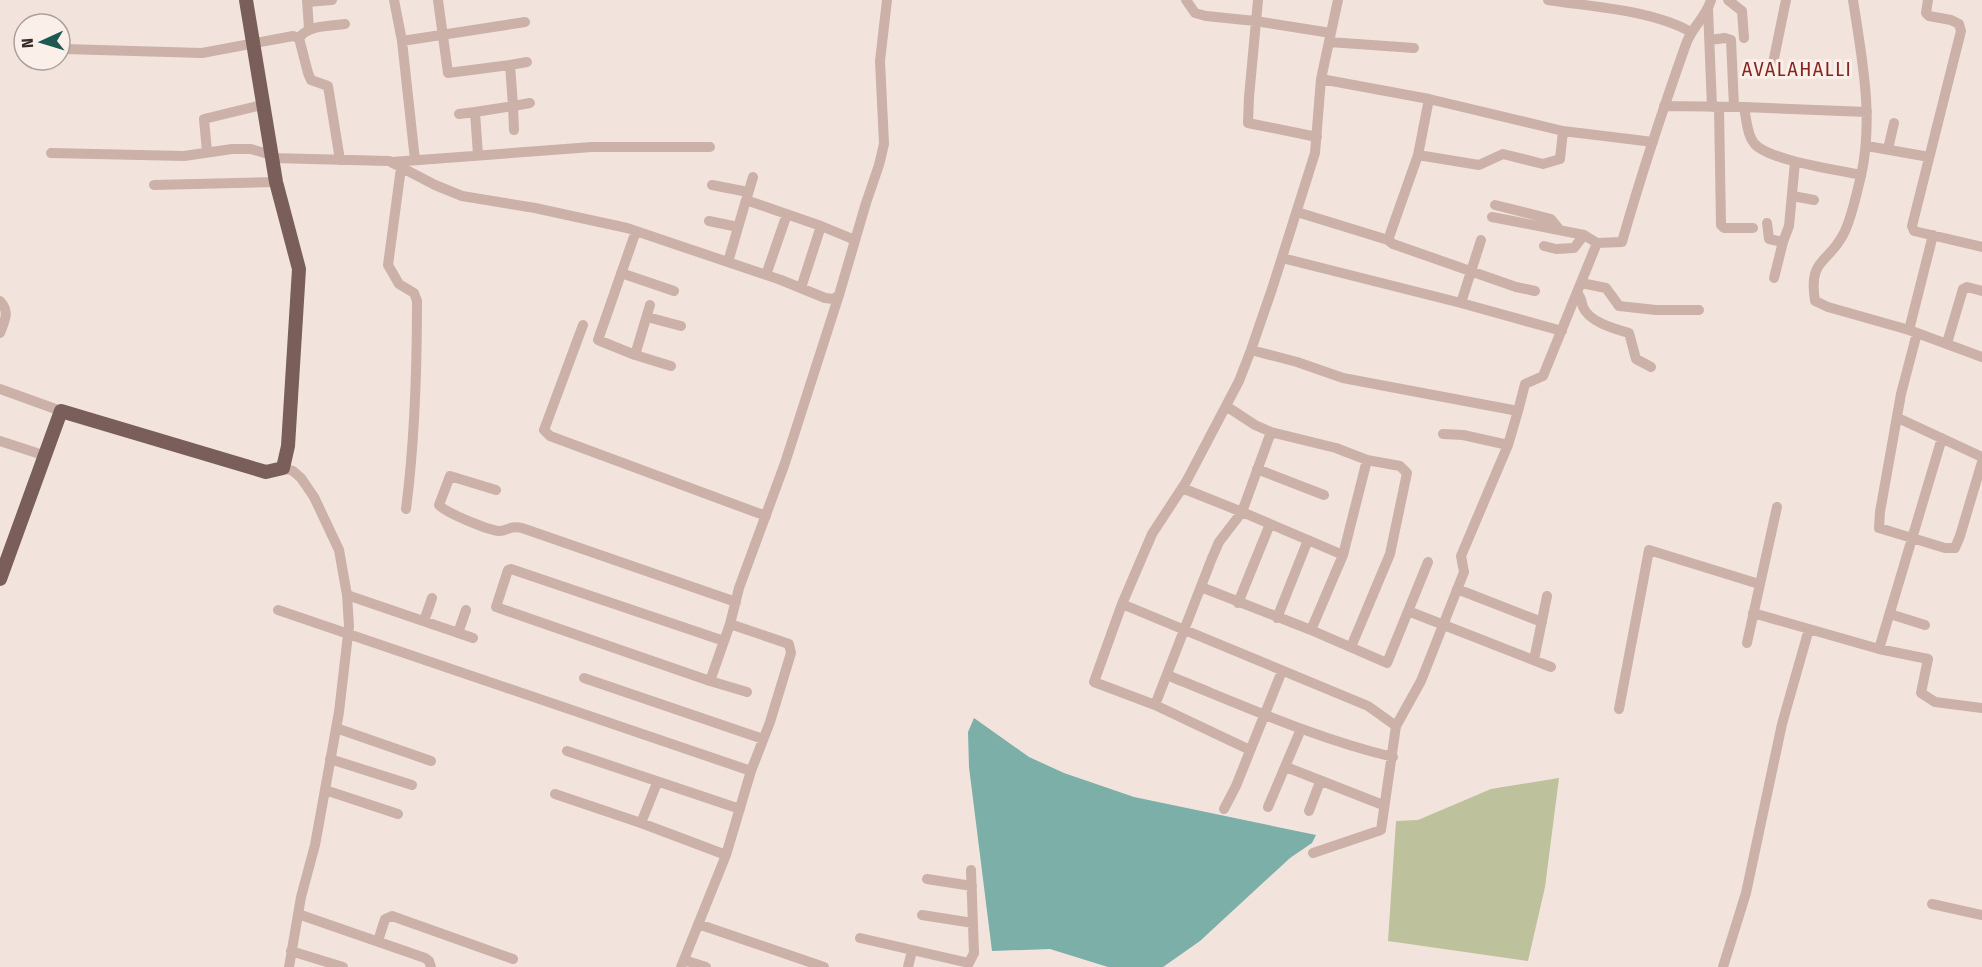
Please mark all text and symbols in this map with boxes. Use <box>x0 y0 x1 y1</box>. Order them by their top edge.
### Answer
north arrow <box>12 12 72 72</box>
text: N <box>18 38 37 48</box>
district label: AVALAHALLI <box>1742 57 1852 81</box>

